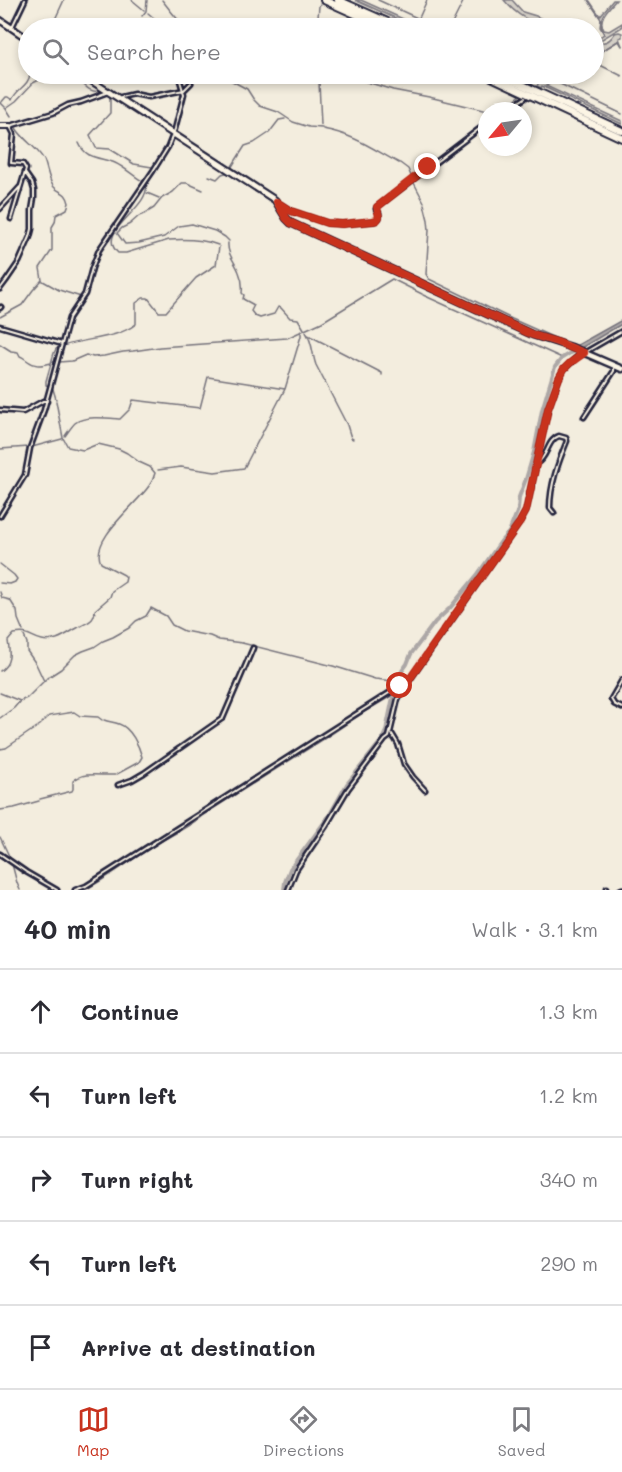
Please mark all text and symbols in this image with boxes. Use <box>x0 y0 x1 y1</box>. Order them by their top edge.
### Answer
search box <box>18 18 604 84</box>
icon: search <box>39 35 72 68</box>
text: Search here <box>87 37 221 66</box>
north arrow <box>478 102 532 156</box>
route end <box>414 153 440 179</box>
route start <box>386 672 412 698</box>
text: 40 min <box>24 912 111 946</box>
text: Walk · 3.1 km <box>471 916 598 942</box>
icon: ahead <box>24 995 57 1028</box>
text: Continue <box>81 997 179 1026</box>
text: 1.3 km <box>538 998 598 1024</box>
icon: left <box>24 1079 57 1112</box>
text: Turn left <box>81 1081 177 1110</box>
text: 1.2 km <box>539 1082 598 1108</box>
icon: right <box>24 1163 57 1196</box>
text: Turn right <box>81 1165 193 1194</box>
text: 340 m <box>540 1166 598 1192</box>
icon: left <box>24 1247 57 1280</box>
text: Turn left <box>81 1249 177 1278</box>
text: 290 m <box>540 1250 598 1276</box>
icon: arrive <box>24 1331 57 1364</box>
text: Arrive at destination <box>81 1333 316 1362</box>
tab: Map <box>77 1403 110 1460</box>
tab: Directions <box>263 1403 344 1460</box>
tab: Saved <box>498 1403 545 1460</box>

